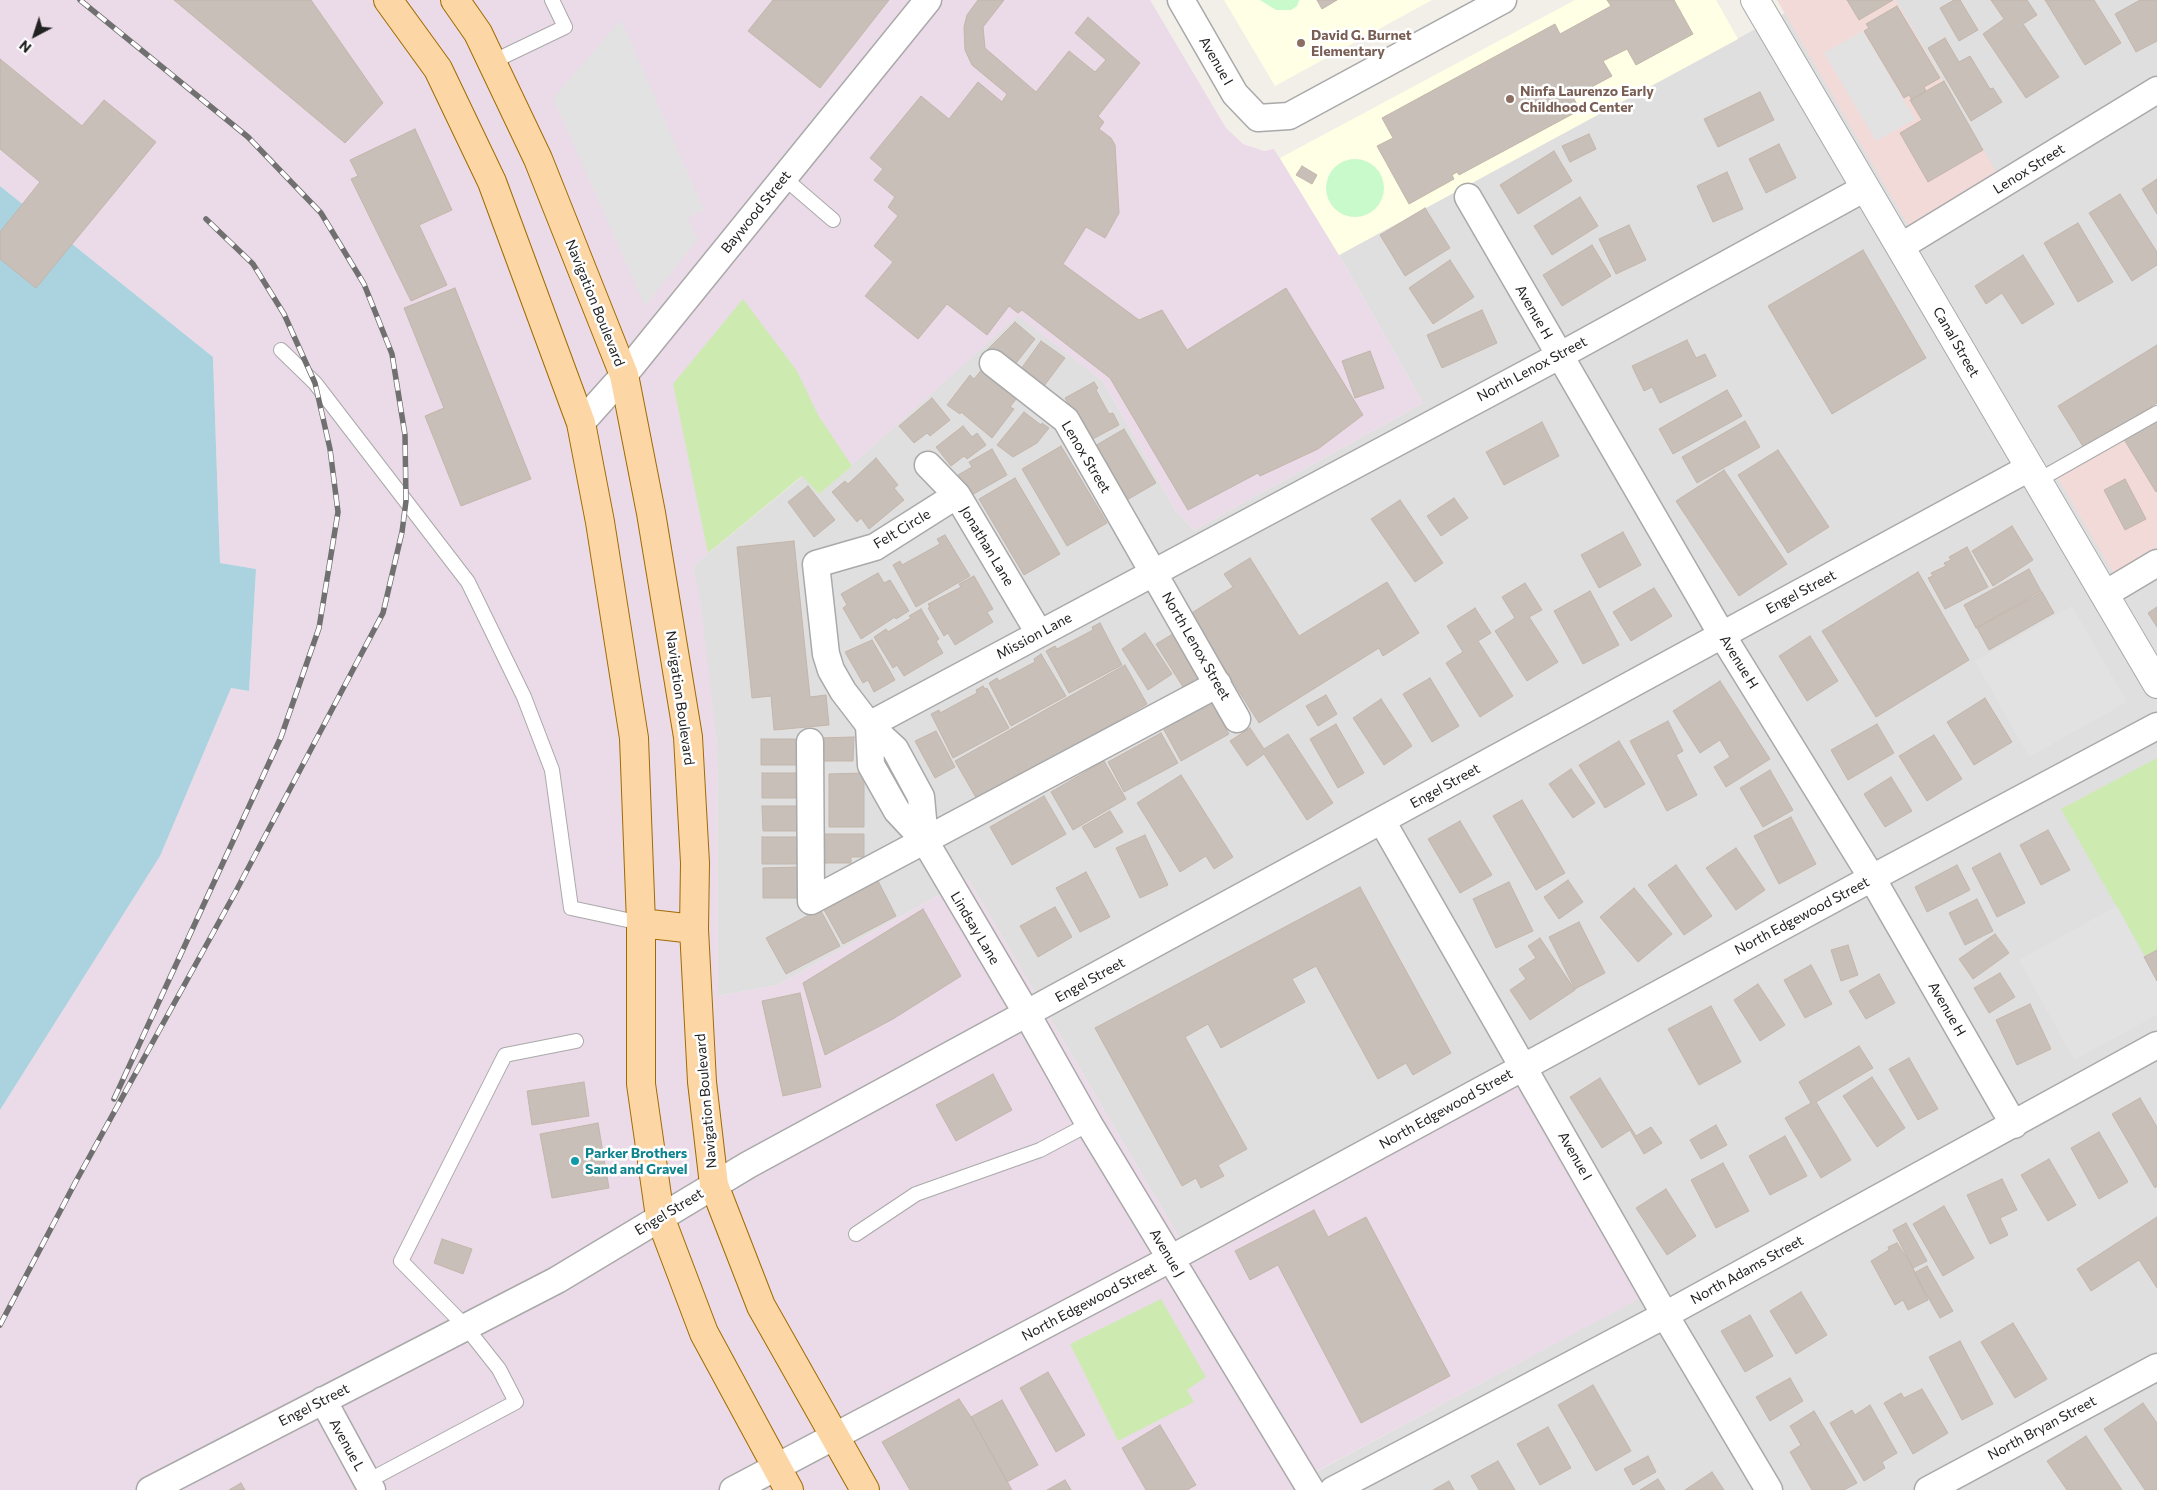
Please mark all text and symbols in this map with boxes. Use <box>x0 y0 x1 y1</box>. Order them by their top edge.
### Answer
north arrow <box>10 10 60 60</box>
place label: David G. Burnet Elementary <box>1311 27 1412 59</box>
street label: Avenue I <box>1195 34 1237 88</box>
text: N <box>16 37 35 57</box>
marker: David G. Burnet Elementary <box>1295 37 1307 49</box>
place label: Ninfa Laurenzo Early Childhood Center <box>1520 83 1654 115</box>
marker: Ninfa Laurenzo Early Childhood Center <box>1504 93 1516 105</box>
street label: Lenox Street <box>1990 140 2068 198</box>
street label: Baywood Street <box>718 167 794 257</box>
street label: Navigation Boulevard <box>562 237 628 369</box>
street label: Avenue H <box>1512 282 1556 342</box>
street label: Canal Street <box>1929 304 1983 380</box>
street label: North Lenox Street <box>1474 333 1590 405</box>
street label: Lenox Street <box>1058 418 1114 496</box>
street label: Jonathan Lane <box>957 503 1017 589</box>
street label: Felt Circle <box>870 505 934 553</box>
street label: Engel Street <box>1763 567 1839 617</box>
street label: North Lenox Street <box>1158 589 1234 703</box>
street label: Mission Lane <box>993 609 1075 663</box>
street label: Navigation Boulevard <box>662 630 698 766</box>
street label: Avenue H <box>1716 632 1762 692</box>
street label: Engel Street <box>1407 760 1483 812</box>
street label: North Edgewood Street <box>1732 873 1872 959</box>
street label: Lindsay Lane <box>947 889 1003 967</box>
street label: Engel Street <box>1052 954 1128 1006</box>
street label: Avenue H <box>1925 979 1969 1039</box>
street label: Navigation Boulevard <box>692 1033 720 1169</box>
street label: North Edgewood Street <box>1376 1065 1516 1153</box>
street label: Avenue I <box>1554 1129 1596 1183</box>
place label: Parker Brothers Sand and Gravel <box>585 1145 688 1178</box>
marker: Parker Brothers Sand and Gravel <box>569 1155 581 1167</box>
street label: Engel Street <box>632 1185 706 1239</box>
street label: Avenue J <box>1146 1226 1188 1280</box>
street label: North Adams Street <box>1688 1232 1806 1308</box>
street label: North Edgewood Street <box>1019 1259 1159 1345</box>
street label: Engel Street <box>276 1380 352 1430</box>
street label: North Bryan Street <box>1985 1392 2099 1464</box>
street label: Avenue L <box>326 1416 368 1474</box>

